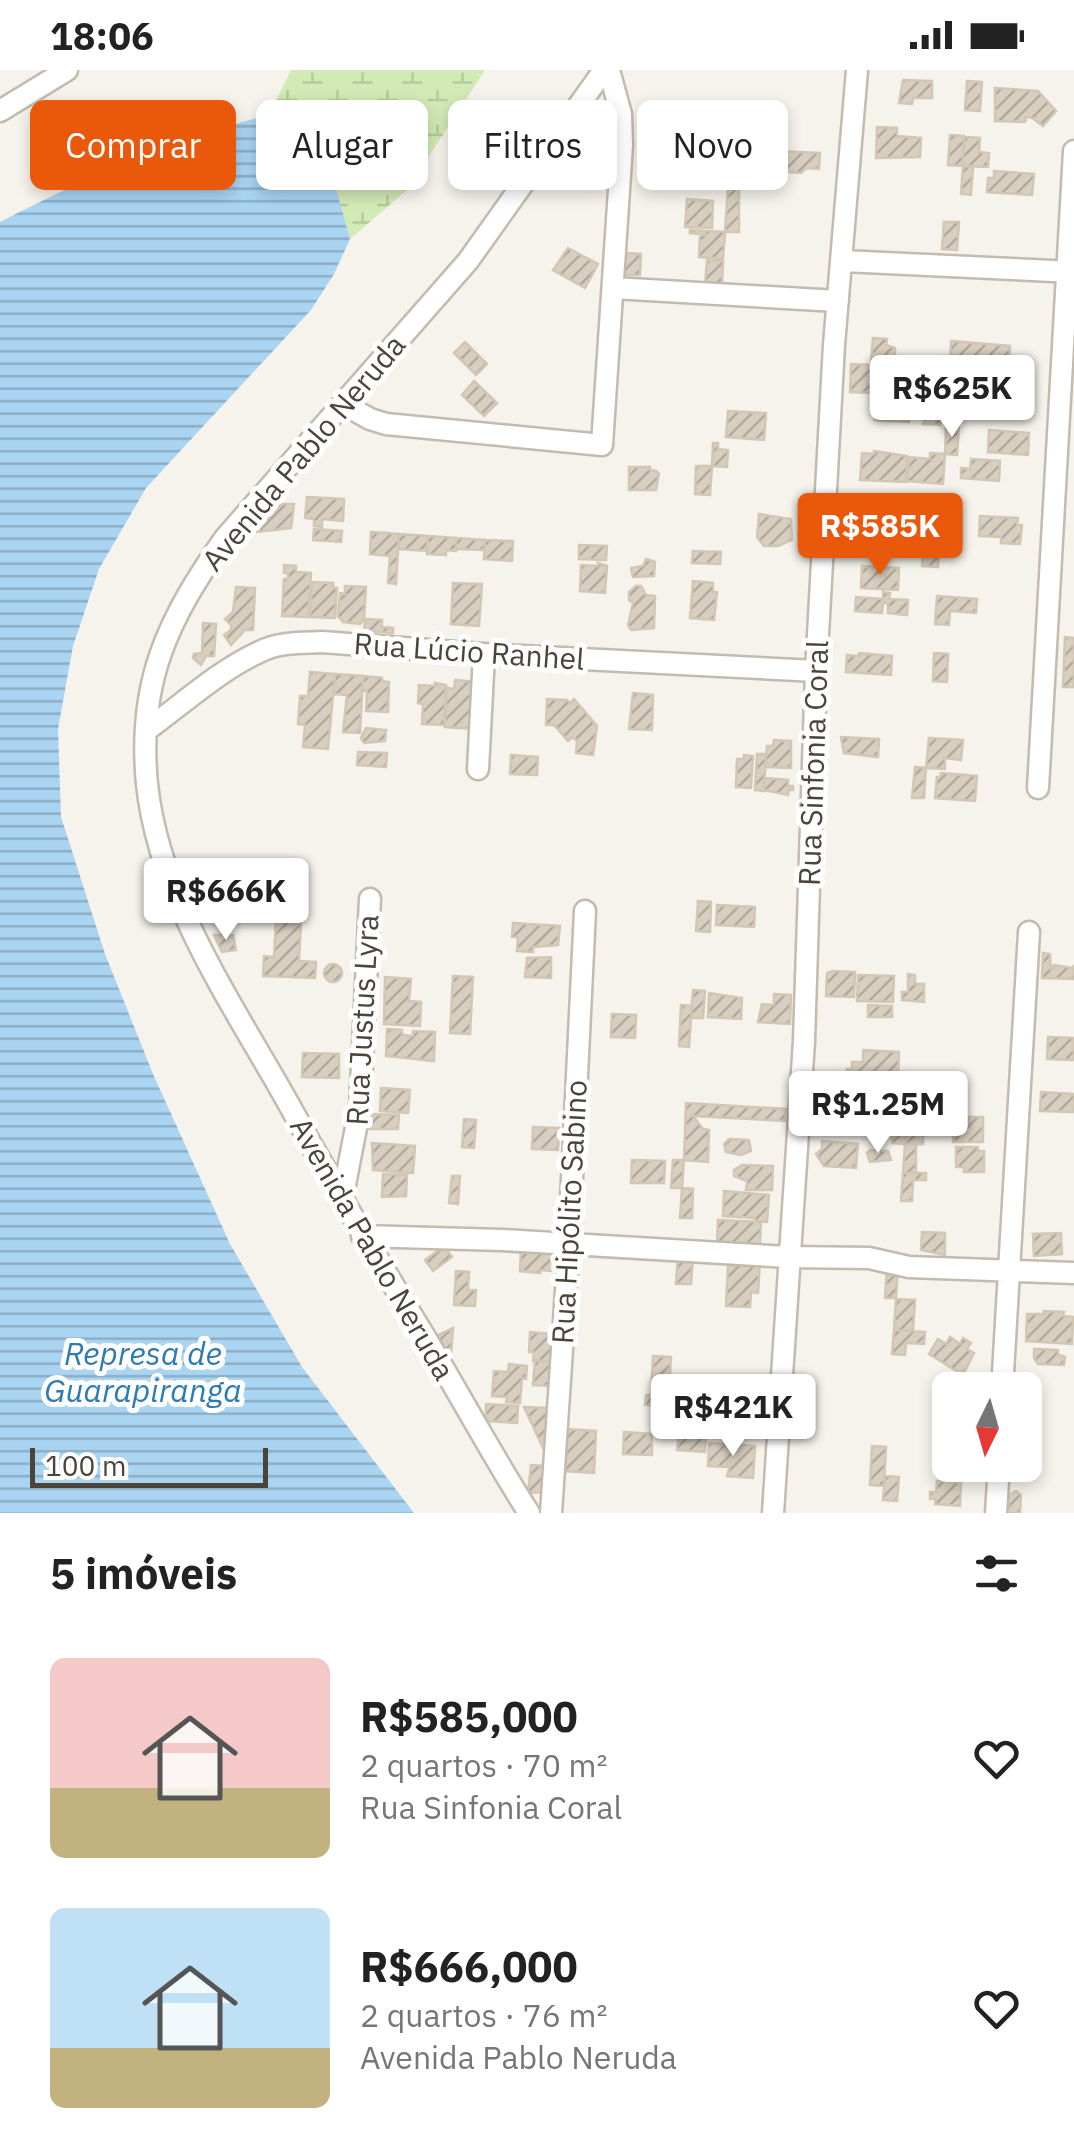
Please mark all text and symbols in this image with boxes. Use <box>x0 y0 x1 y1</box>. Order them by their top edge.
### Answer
text: 18:06 <box>50 11 154 60</box>
chip: Comprar <box>30 100 236 190</box>
chip: Alugar <box>256 100 428 190</box>
chip: Filtros <box>448 100 617 190</box>
chip: Novo <box>637 100 788 190</box>
street label: Avenida Pablo Neruda <box>192 326 413 578</box>
pin: R$625K <box>871 355 1033 440</box>
text: R$625K <box>892 366 1012 408</box>
pin: R$585K <box>799 493 961 578</box>
text: R$585K <box>820 504 940 546</box>
street label: Rua Lúcio Ranhel <box>352 623 586 678</box>
street label: Rua Sinfonia Coral <box>789 639 836 886</box>
pin: R$666K <box>145 858 307 943</box>
text: R$666K <box>166 869 286 911</box>
street label: Rua Justus Lyra <box>337 914 386 1126</box>
pin: R$1.25M <box>786 1071 970 1156</box>
street label: Rua Hipólito Sabino <box>542 1079 595 1345</box>
text: R$1.25M <box>811 1082 945 1124</box>
street label: Avenida Pablo Neruda <box>282 1110 464 1387</box>
water label: Represa de Guarapiranga <box>44 1332 242 1411</box>
north arrow <box>932 1372 1042 1482</box>
map controls <box>932 1372 1042 1482</box>
pin: R$421K <box>652 1374 814 1459</box>
text: R$421K <box>673 1385 793 1427</box>
scale bar <box>30 1443 268 1488</box>
text: 100 m <box>45 1447 126 1484</box>
text: 5 imóveis <box>50 1546 237 1601</box>
icon: filters <box>969 1546 1024 1601</box>
text: R$585,000 <box>360 1689 578 1744</box>
icon: home <box>130 1698 250 1818</box>
icon: heart <box>969 1731 1024 1786</box>
text: 2 quartos · 70 m² <box>360 1744 608 1786</box>
text: Rua Sinfonia Coral <box>360 1786 622 1828</box>
text: R$666,000 <box>360 1939 578 1994</box>
icon: home <box>130 1948 250 2068</box>
icon: heart <box>969 1981 1024 2036</box>
text: 2 quartos · 76 m² <box>360 1994 608 2036</box>
text: Avenida Pablo Neruda <box>360 2036 677 2078</box>

